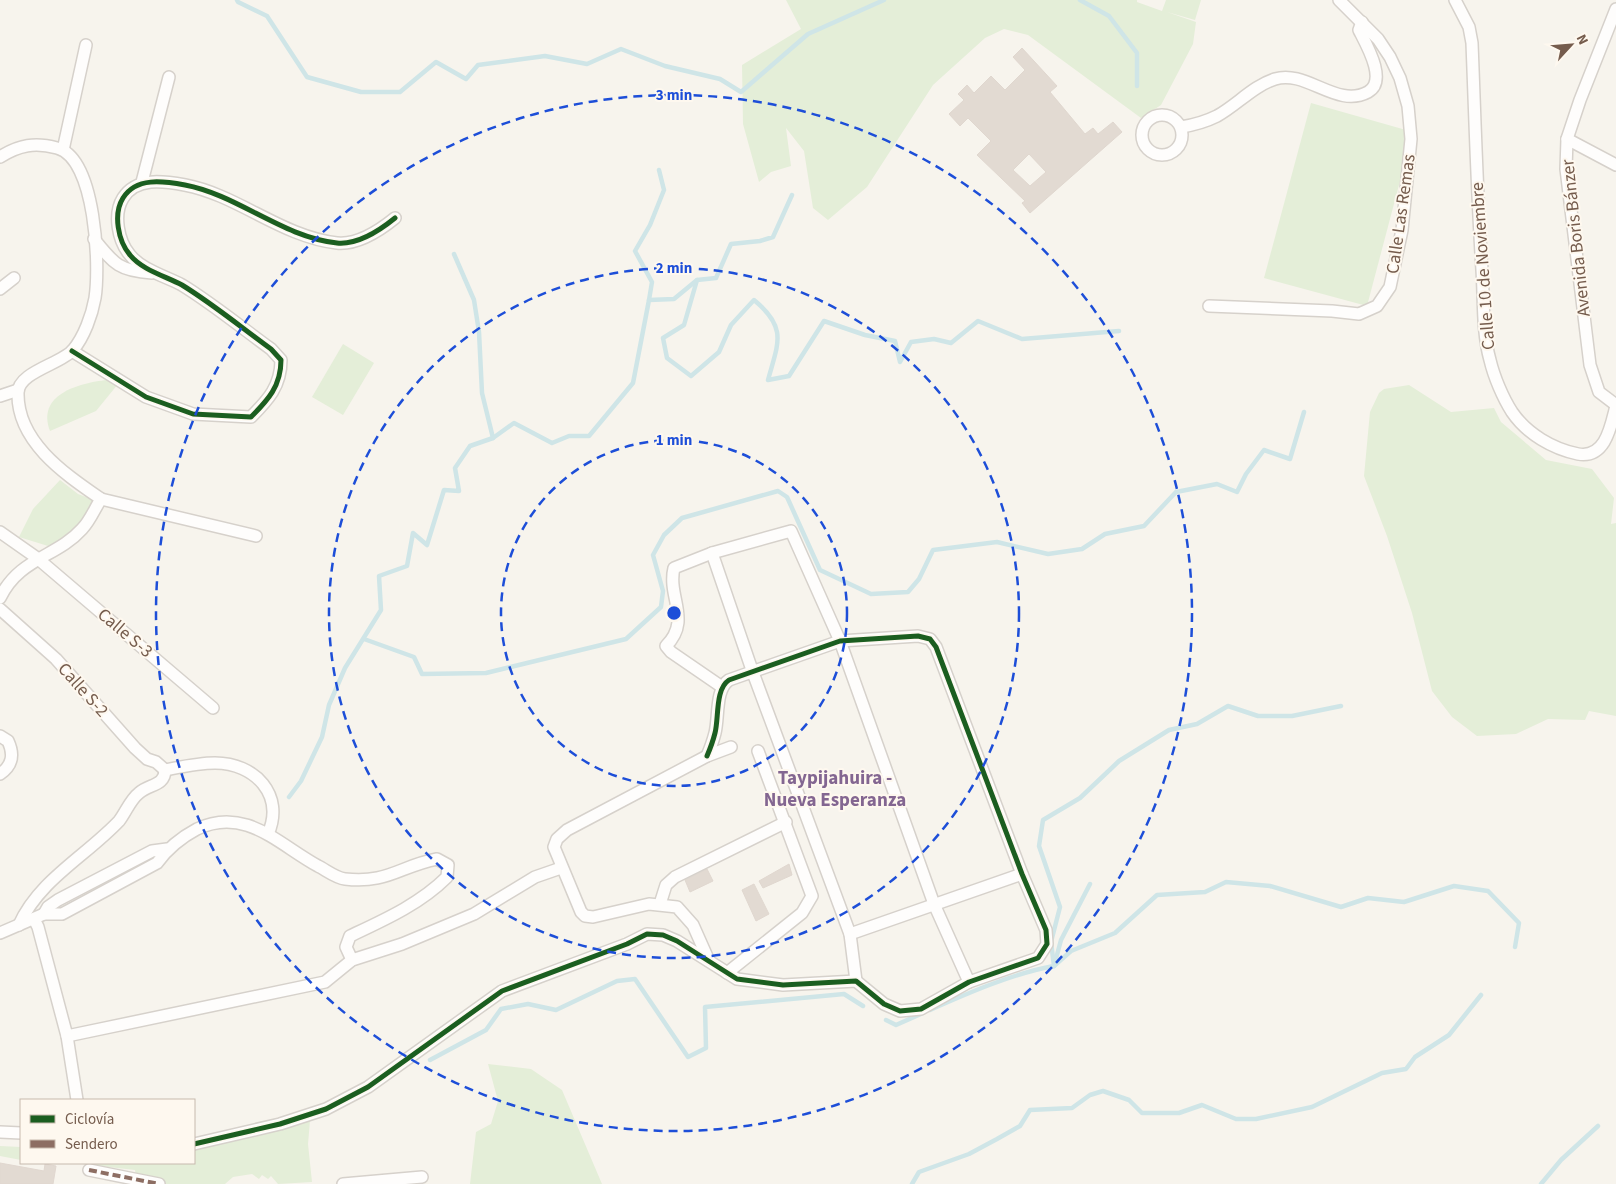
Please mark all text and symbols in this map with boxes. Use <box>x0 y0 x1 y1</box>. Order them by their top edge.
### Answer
north arrow <box>1546 20 1596 70</box>
text: N <box>1571 31 1593 48</box>
text: 3 min <box>656 85 692 106</box>
street label: Calle Las Remas <box>1380 153 1422 275</box>
street label: Avenida Boris Bánzer <box>1555 157 1597 318</box>
street label: Calle 10 de Noviembre <box>1465 181 1501 351</box>
text: 2 min <box>656 258 692 279</box>
text: 1 min <box>656 430 692 451</box>
street label: Calle S-3 <box>92 602 158 664</box>
centre of rings <box>665 604 683 622</box>
street label: Calle S-2 <box>52 657 114 723</box>
district label: Taypijahuira - Nueva Esperanza <box>764 765 906 814</box>
legend <box>20 1099 195 1164</box>
text: Ciclovía <box>65 1109 114 1130</box>
text: Sendero <box>65 1134 118 1155</box>

